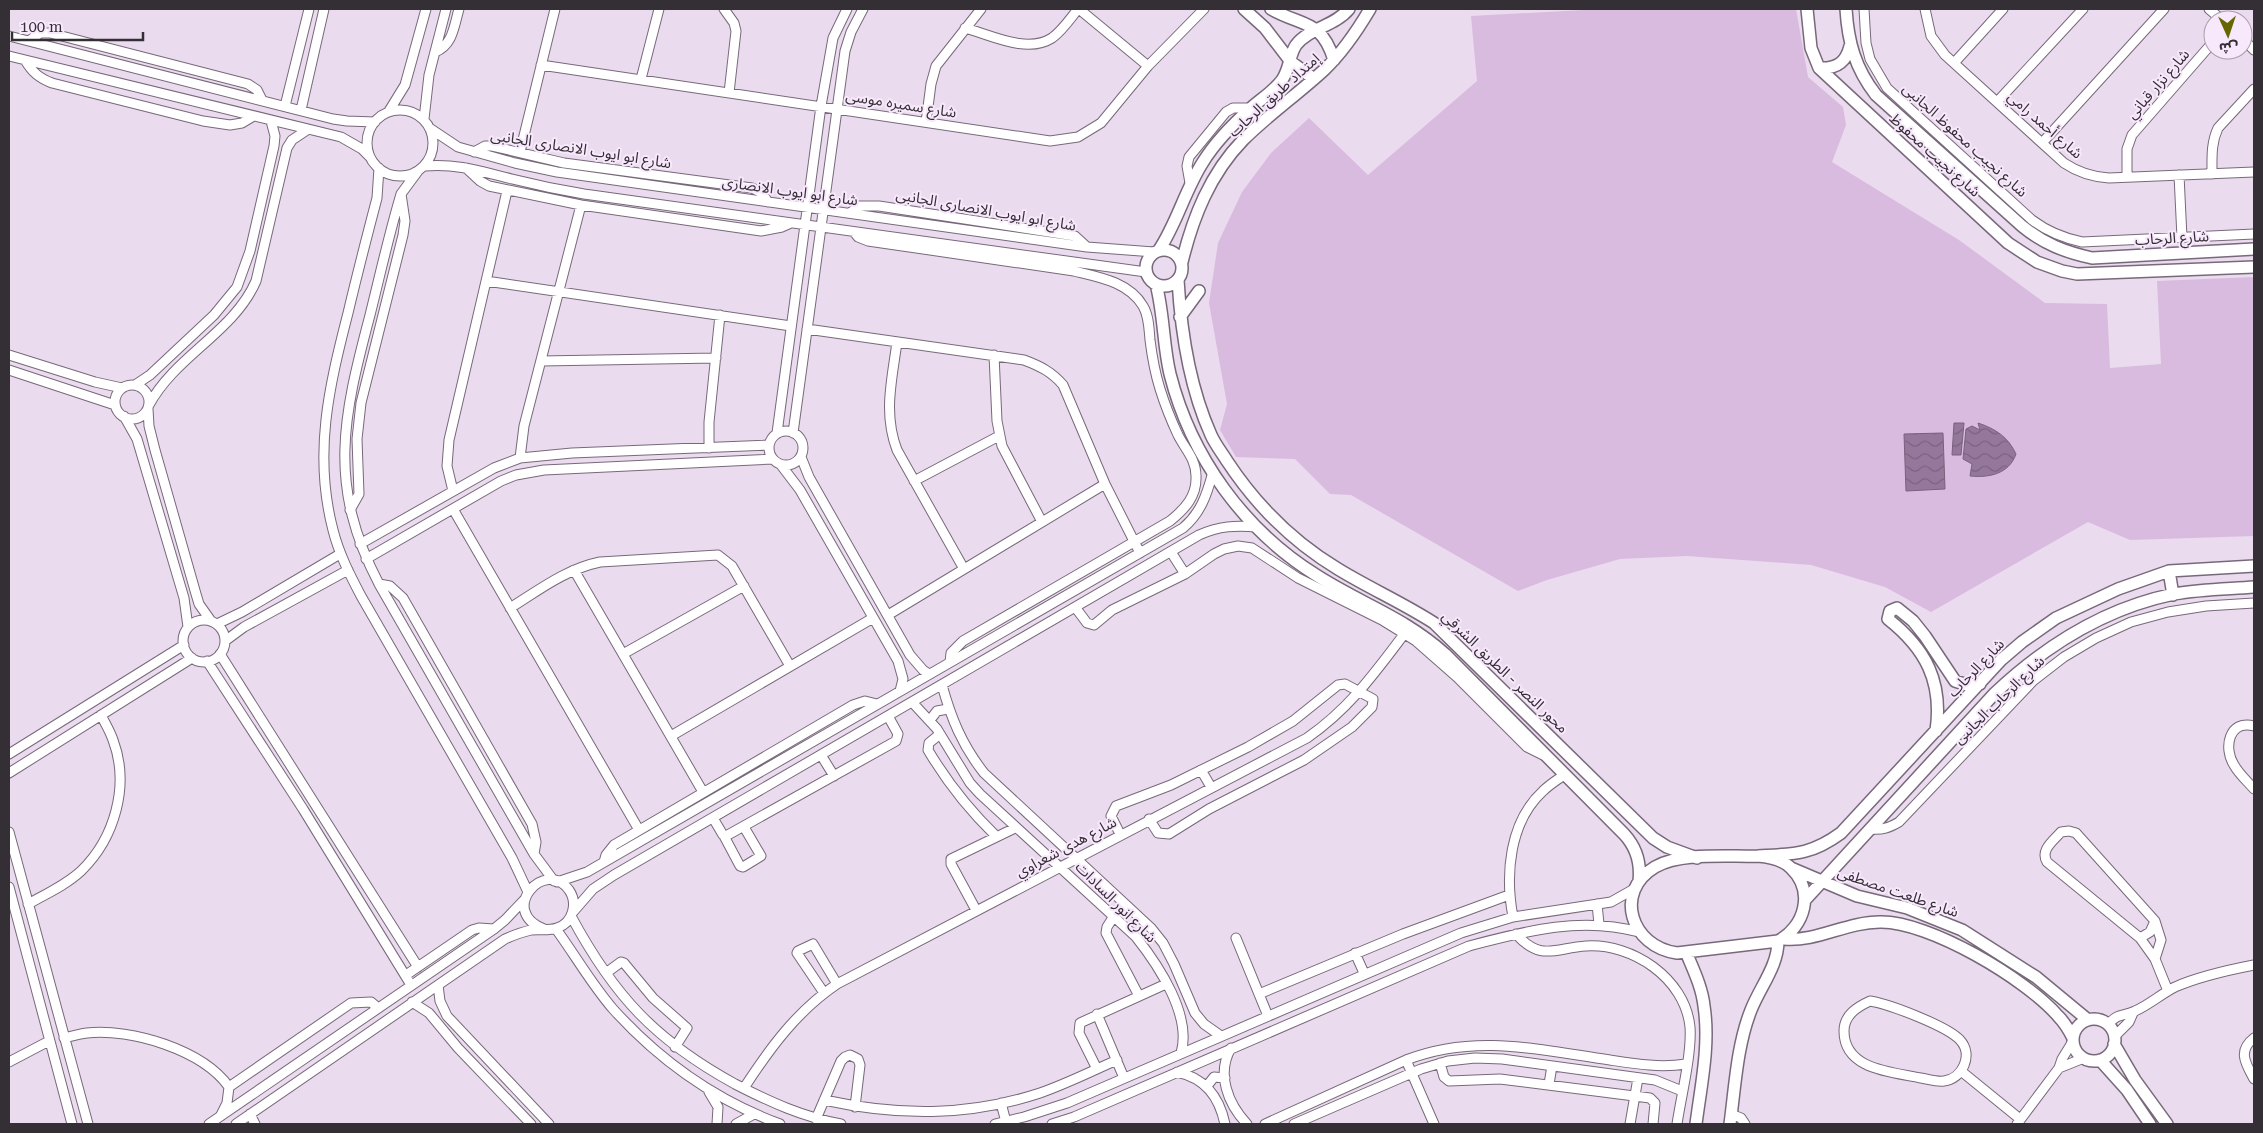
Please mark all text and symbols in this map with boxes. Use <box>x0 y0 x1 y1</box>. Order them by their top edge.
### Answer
scale bar <box>12 10 144 42</box>
north arrow <box>2203 10 2253 60</box>
text: 100 m <box>20 18 63 36</box>
text: ش <box>2219 39 2239 56</box>
street label: شارع نزار قباني <box>2123 45 2196 125</box>
street label: إمتداد طريق الرحاب <box>1225 49 1325 141</box>
street label: شارع نجيب محفوظ الجانبى <box>1899 79 2031 201</box>
street label: شارع سميره موسى <box>844 86 958 125</box>
street label: شارع أحمد رامي <box>2002 88 2086 165</box>
street label: شارع نجيب محفوظ <box>1886 109 1984 201</box>
street label: شارع ابو ايوب الانصارى الجانبى <box>489 126 673 175</box>
street label: شارع ابو ايوب الانصارى <box>720 173 859 212</box>
street label: شارع ابو ايوب الانصارى الجانبى <box>894 185 1078 238</box>
street label: شارع الرحاب <box>2135 227 2210 252</box>
street label: محور النصر - الطريق الشرقي <box>1436 607 1572 739</box>
street label: شارع الرحاب <box>1944 635 2010 703</box>
street label: شارع الرحاب الجانبى <box>1950 652 2050 750</box>
street label: شارع هدى شعراوي <box>1012 813 1121 884</box>
street label: شارع انور السادات <box>1070 858 1160 949</box>
street label: شارع طلعت مصطفى <box>1834 863 1961 924</box>

